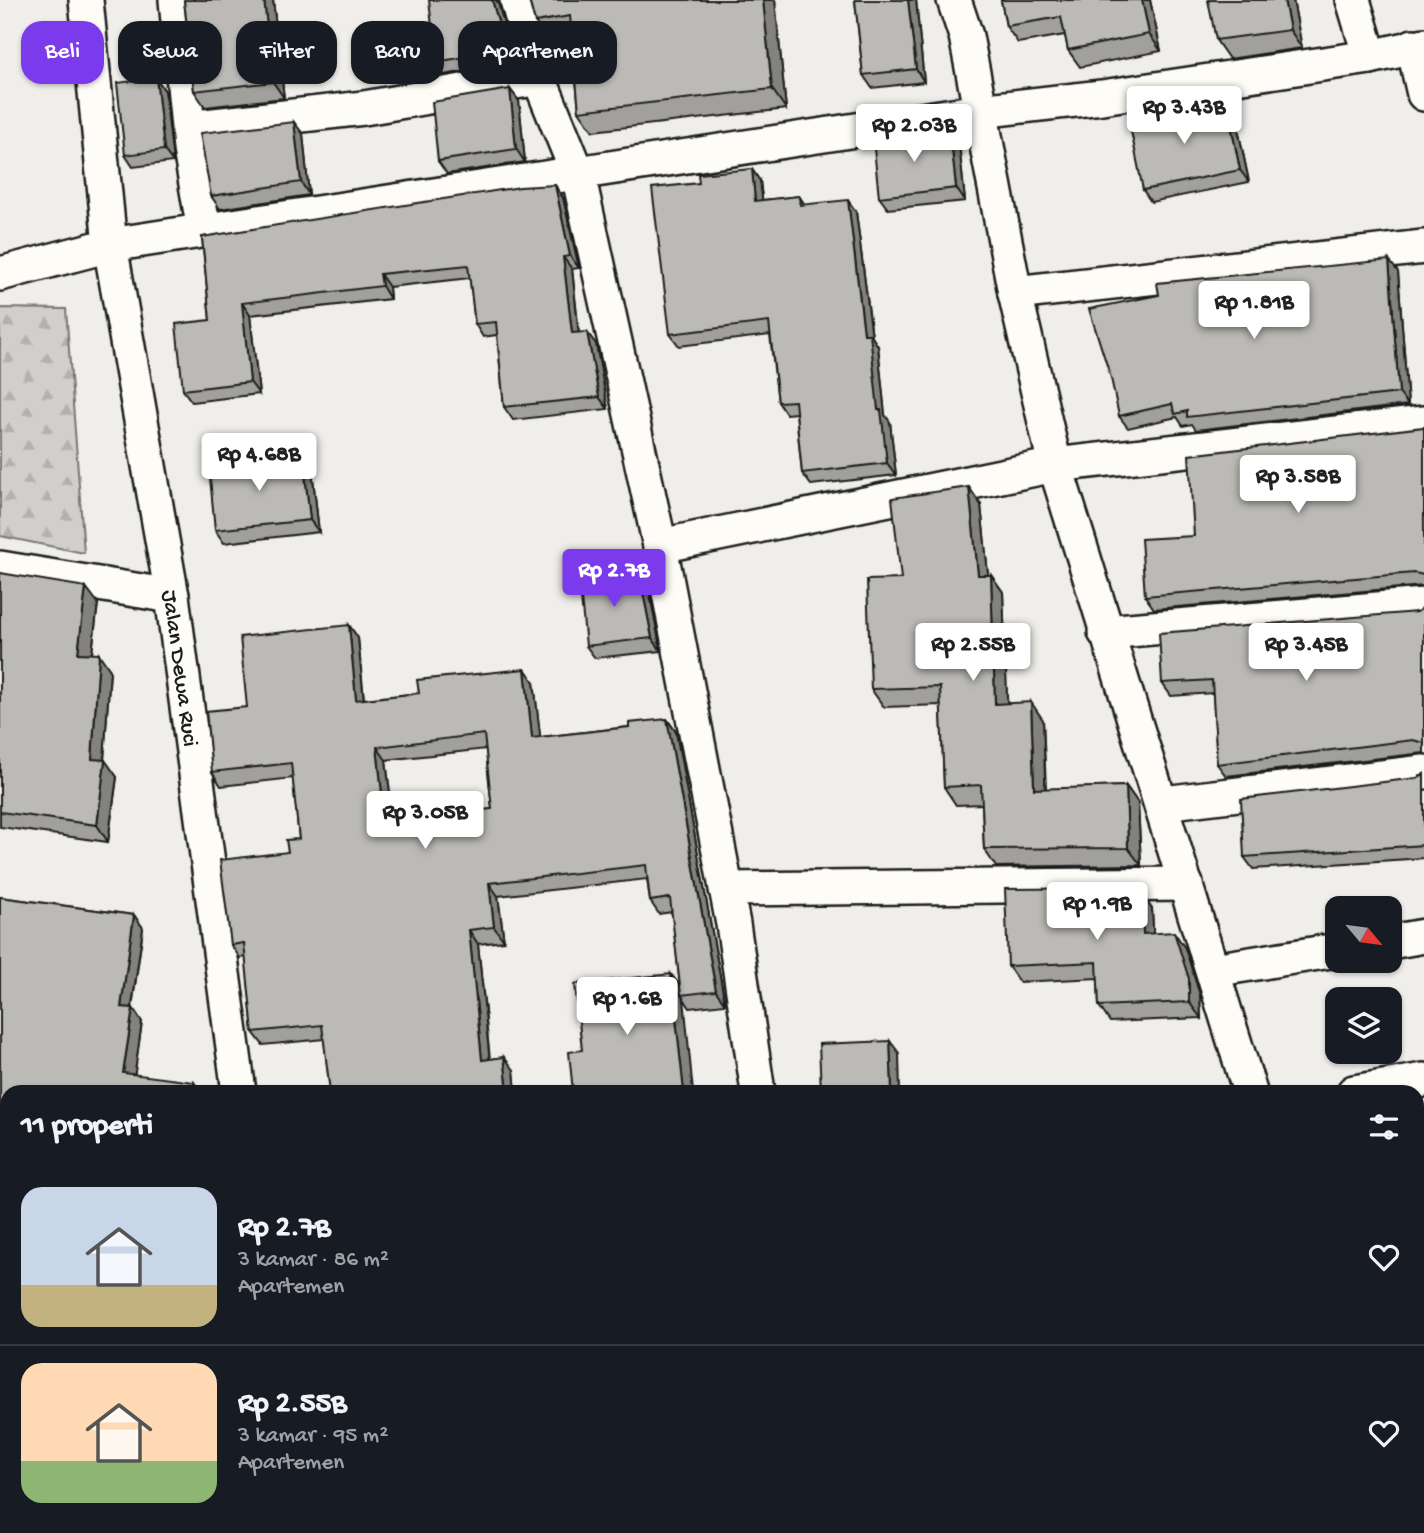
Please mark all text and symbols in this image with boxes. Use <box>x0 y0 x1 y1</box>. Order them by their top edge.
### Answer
chip: Beli <box>21 21 104 84</box>
chip: Sewa <box>118 21 222 84</box>
chip: Filter <box>236 21 337 84</box>
chip: Baru <box>351 21 444 84</box>
chip: Apartemen <box>458 21 617 84</box>
pin: Rp 3.43B <box>1112 86 1256 146</box>
text: Rp 3.43B <box>1143 95 1225 122</box>
pin: Rp 2.03B <box>842 104 986 164</box>
text: Rp 2.03B <box>872 113 956 140</box>
pin: Rp 1.81B <box>1182 282 1326 341</box>
text: Rp 1.81B <box>1215 290 1293 317</box>
pin: Rp 4.68B <box>187 434 331 493</box>
text: Rp 4.68B <box>218 442 300 469</box>
pin: Rp 3.58B <box>1226 456 1370 515</box>
text: Rp 3.58B <box>1256 464 1340 491</box>
pin: Rp 2.7B <box>549 550 679 609</box>
text: Rp 2.7B <box>578 558 650 585</box>
street label: Jalan Dewa Ruci <box>154 589 203 748</box>
pin: Rp 2.55B <box>901 624 1045 683</box>
pin: Rp 3.45B <box>1234 624 1378 683</box>
text: Rp 2.55B <box>931 632 1015 659</box>
text: Rp 3.45B <box>1265 632 1347 659</box>
pin: Rp 3.05B <box>353 792 497 851</box>
text: Rp 3.05B <box>383 800 467 827</box>
pin: Rp 1.9B <box>1032 883 1162 942</box>
text: Rp 1.9B <box>1063 891 1131 918</box>
north arrow <box>1325 896 1402 973</box>
map controls <box>1325 896 1402 1064</box>
pin: Rp 1.6B <box>562 978 692 1037</box>
text: Rp 1.6B <box>593 986 661 1013</box>
button: layers <box>1325 987 1402 1064</box>
icon: filters <box>1365 1108 1403 1146</box>
text: 11 properti <box>21 1110 153 1145</box>
text: Rp 2.7B <box>238 1212 331 1247</box>
icon: home <box>77 1215 161 1299</box>
icon: heart <box>1365 1238 1403 1276</box>
text: 3 kamar · 86 m² <box>238 1247 389 1274</box>
text: Apartemen <box>238 1274 344 1301</box>
text: Rp 2.55B <box>238 1388 347 1423</box>
icon: home <box>77 1391 161 1475</box>
icon: heart <box>1365 1414 1403 1452</box>
text: 3 kamar · 95 m² <box>238 1423 388 1450</box>
text: Apartemen <box>238 1450 344 1477</box>

